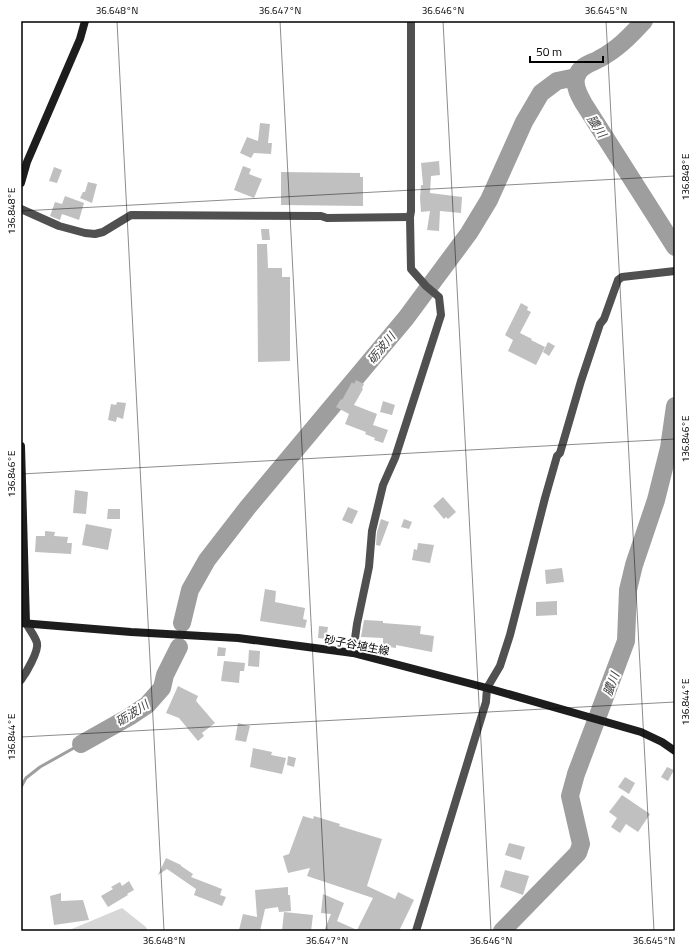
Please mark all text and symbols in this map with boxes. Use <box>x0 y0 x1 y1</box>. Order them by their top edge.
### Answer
text: 36.648°N <box>96 3 138 18</box>
text: 36.647°N <box>259 3 301 18</box>
text: 36.646°N <box>422 3 464 18</box>
text: 36.645°N <box>585 3 627 18</box>
scale bar <box>530 38 603 64</box>
text: 50 m <box>536 42 562 61</box>
water label: 膿川 <box>582 111 613 143</box>
text: 136.848°E <box>678 153 693 200</box>
text: 136.848°E <box>4 187 19 234</box>
water label: 砺波川 <box>362 327 401 368</box>
text: 136.846°E <box>678 415 693 462</box>
text: 136.846°E <box>4 450 19 497</box>
street label: 砂子谷埴生線 <box>323 631 391 659</box>
water label: 膿川 <box>598 668 625 699</box>
text: 136.844°E <box>678 678 693 725</box>
water label: 砺波川 <box>112 694 154 731</box>
text: 136.844°E <box>4 713 19 760</box>
text: 36.648°N <box>143 933 185 948</box>
text: 36.647°N <box>306 933 348 948</box>
text: 36.646°N <box>470 933 512 948</box>
text: 36.645°N <box>633 933 675 948</box>

